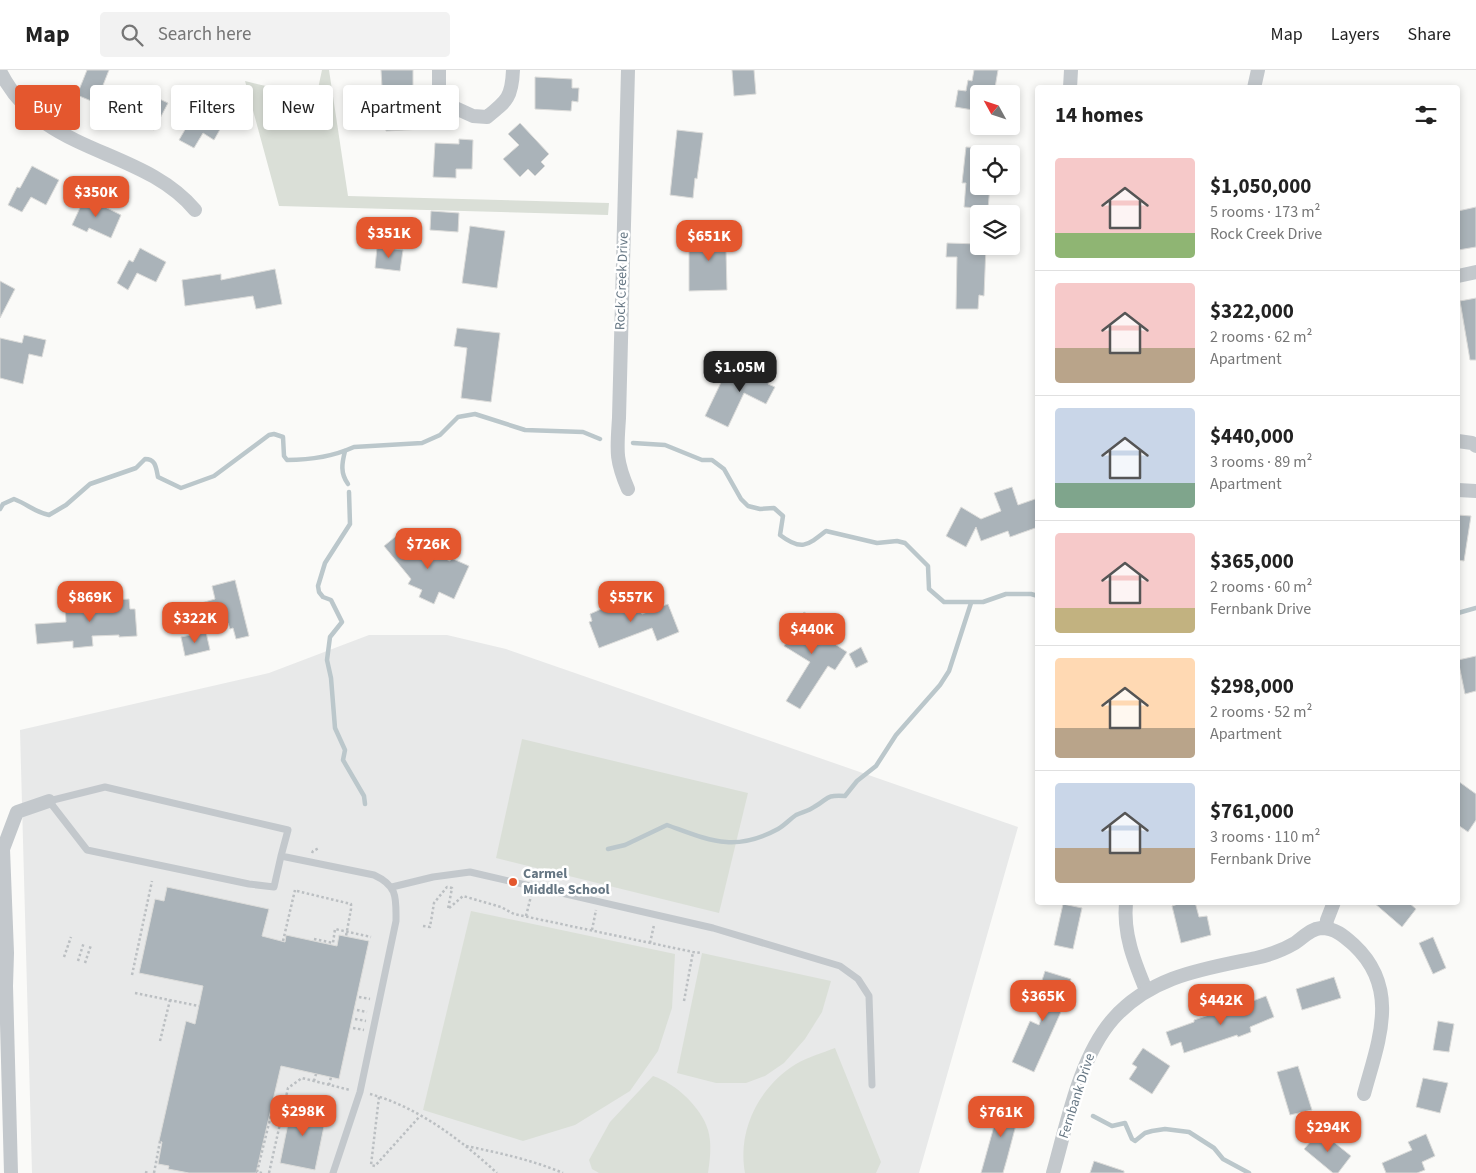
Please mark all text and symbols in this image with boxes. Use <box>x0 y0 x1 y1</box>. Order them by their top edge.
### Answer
search box <box>100 12 450 57</box>
text: Map <box>25 17 70 52</box>
icon: search <box>118 21 146 49</box>
text: Search here <box>158 21 251 48</box>
text: Map <box>1271 22 1303 47</box>
text: Layers <box>1331 22 1380 47</box>
text: Share <box>1408 22 1451 47</box>
chip: Buy <box>15 85 80 130</box>
chip: Rent <box>90 85 161 130</box>
chip: Filters <box>171 85 253 130</box>
chip: New <box>263 85 333 130</box>
chip: Apartment <box>343 85 459 130</box>
north arrow <box>970 85 1020 135</box>
map controls <box>970 85 1020 255</box>
text: 14 homes <box>1055 100 1143 130</box>
icon: filters <box>1412 101 1440 129</box>
button: locate <box>970 145 1020 195</box>
text: $1,050,000 <box>1210 171 1311 201</box>
pin: $350K <box>61 176 131 218</box>
icon: home <box>1095 178 1155 238</box>
text: $350K <box>74 181 118 203</box>
text: 5 rooms · 173 m² <box>1210 201 1320 223</box>
button: layers <box>970 205 1020 255</box>
pin: $351K <box>354 216 424 259</box>
pin: $651K <box>674 220 744 262</box>
text: $351K <box>367 222 411 244</box>
text: Rock Creek Drive <box>1210 223 1322 245</box>
text: $651K <box>687 225 731 247</box>
street label: Rock Creek Drive <box>610 232 634 330</box>
text: $322,000 <box>1210 296 1294 326</box>
icon: home <box>1095 303 1155 363</box>
text: 2 rooms · 62 m² <box>1210 326 1312 348</box>
text: Apartment <box>1210 348 1282 370</box>
pin: $1.05M <box>699 350 781 393</box>
text: $1.05M <box>715 356 765 378</box>
text: $440,000 <box>1210 421 1294 451</box>
icon: home <box>1095 428 1155 488</box>
text: 3 rooms · 89 m² <box>1210 451 1312 473</box>
text: Apartment <box>1210 473 1282 495</box>
pin: $726K <box>393 528 463 570</box>
text: $726K <box>406 533 450 555</box>
text: $365,000 <box>1210 546 1294 576</box>
icon: home <box>1095 553 1155 613</box>
text: 2 rooms · 60 m² <box>1210 576 1312 598</box>
pin: $869K <box>55 580 125 623</box>
pin: $557K <box>596 580 666 623</box>
text: $869K <box>68 586 112 608</box>
text: $557K <box>609 586 653 608</box>
text: Fernbank Drive <box>1210 598 1311 620</box>
pin: $322K <box>160 602 230 644</box>
text: $322K <box>173 607 217 629</box>
pin: $440K <box>777 612 847 655</box>
text: $440K <box>790 618 834 640</box>
text: $298,000 <box>1210 671 1294 701</box>
icon: home <box>1095 678 1155 738</box>
text: 2 rooms · 52 m² <box>1210 701 1312 723</box>
text: Apartment <box>1210 723 1282 745</box>
text: $761,000 <box>1210 796 1294 826</box>
icon: home <box>1095 803 1155 863</box>
text: 3 rooms · 110 m² <box>1210 826 1320 848</box>
text: Fernbank Drive <box>1210 848 1311 870</box>
place label: Carmel Middle School <box>523 864 610 900</box>
marker: Carmel Middle School <box>507 876 519 888</box>
pin: $365K <box>1008 980 1078 1022</box>
pin: $442K <box>1186 984 1256 1026</box>
text: $365K <box>1021 985 1065 1007</box>
text: $442K <box>1199 989 1243 1011</box>
street label: Fernbank Drive <box>1054 1051 1100 1141</box>
pin: $298K <box>268 1094 338 1137</box>
pin: $761K <box>966 1096 1036 1138</box>
text: $298K <box>281 1100 325 1122</box>
text: $761K <box>979 1101 1023 1123</box>
pin: $294K <box>1293 1110 1363 1153</box>
text: $294K <box>1306 1116 1350 1138</box>

